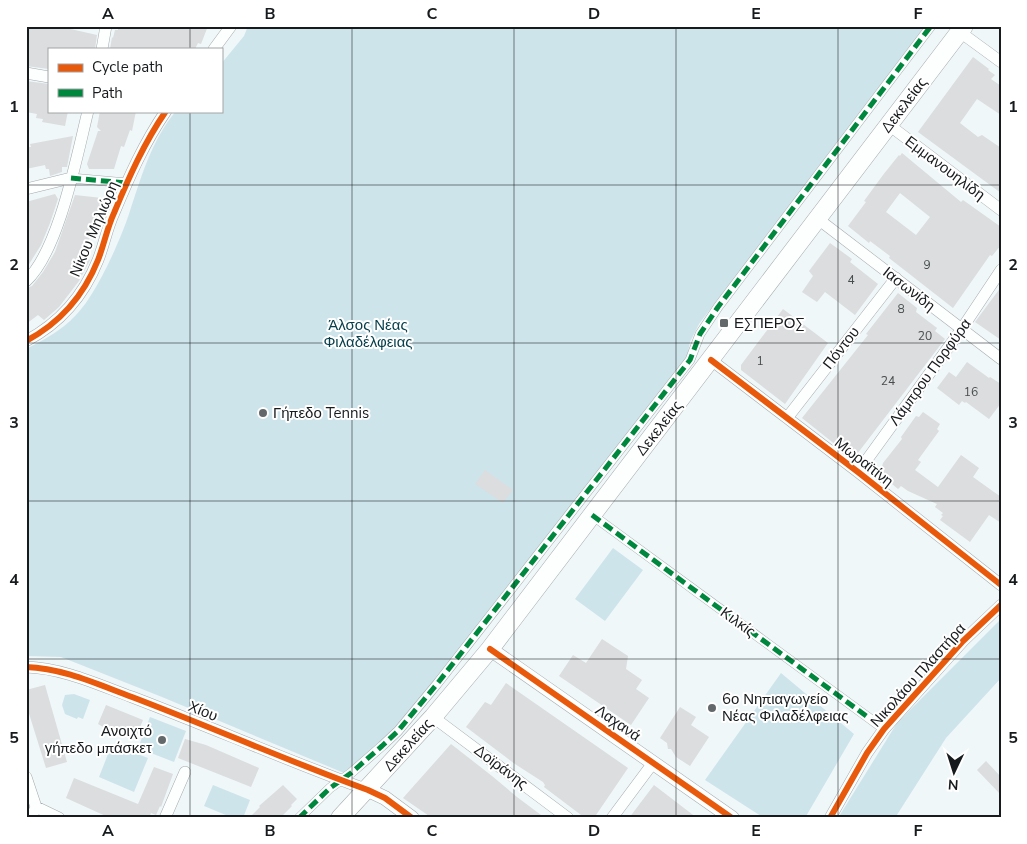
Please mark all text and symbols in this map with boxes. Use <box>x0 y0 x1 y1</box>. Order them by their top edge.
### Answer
text: A <box>102 3 114 25</box>
text: B <box>264 3 276 25</box>
text: C <box>427 3 438 25</box>
text: D <box>588 3 600 25</box>
text: E <box>751 3 761 25</box>
text: F <box>914 3 923 25</box>
legend <box>48 48 222 112</box>
text: Cycle path <box>92 57 163 77</box>
street label: Δεκελείας <box>876 73 932 137</box>
text: Path <box>92 83 123 103</box>
text: 1 <box>9 96 19 118</box>
text: 1 <box>1008 96 1018 118</box>
street label: Εμμανουηλίδη <box>901 131 989 205</box>
street label: Νίκου Μηλιώρη <box>65 178 123 280</box>
text: 2 <box>9 254 19 276</box>
text: 2 <box>1008 254 1018 276</box>
house number: 9 <box>923 257 931 273</box>
street label: Ιασωνίδη <box>879 262 939 316</box>
house number: 4 <box>847 272 855 288</box>
house number: 8 <box>897 301 905 317</box>
place label: ΕΣΠΕΡΟΣ <box>734 313 805 333</box>
street label: Λάμπρου Πορφύρα <box>884 314 976 430</box>
park label: Άλσος Νέας Φιλαδέλφειας <box>323 315 413 352</box>
marker: ΕΣΠΕΡΟΣ <box>718 317 730 329</box>
street label: Πόντου <box>818 323 864 373</box>
house number: 20 <box>918 328 932 344</box>
house number: 1 <box>756 353 764 369</box>
house number: 24 <box>881 373 895 389</box>
house number: 16 <box>964 384 978 400</box>
street label: Δεκελείας <box>631 396 687 460</box>
place label: Γήπεδο Tennis <box>273 403 369 423</box>
marker: Γήπεδο Tennis <box>257 407 269 419</box>
text: 3 <box>9 412 19 434</box>
text: 3 <box>1008 412 1018 434</box>
street label: Μωραϊτίνη <box>830 433 898 491</box>
text: 4 <box>9 569 19 591</box>
text: 4 <box>1008 569 1018 591</box>
street label: Κιλκίς <box>716 602 760 642</box>
street label: Νικολάου Πλαστήρα <box>866 619 970 731</box>
place label: 6ο Νηπιαγωγείο Νέας Φιλαδέλφειας <box>722 689 848 726</box>
street label: Χίου <box>185 696 221 726</box>
street label: Λαχανά <box>591 700 645 746</box>
marker: 6ο Νηπιαγωγείο Νέας Φιλαδέλφειας <box>706 702 718 714</box>
street label: Δεκελείας <box>379 714 437 776</box>
place label: Ανοιχτό γήπεδο μπάσκετ <box>45 721 152 758</box>
text: 5 <box>9 727 19 749</box>
text: 5 <box>1008 727 1018 749</box>
marker: Ανοιχτό γήπεδο μπάσκετ <box>156 734 168 746</box>
street label: Δοϊράνης <box>470 740 532 794</box>
north arrow <box>930 746 980 796</box>
text: N <box>947 775 959 794</box>
text: A <box>102 820 114 842</box>
text: B <box>264 820 276 842</box>
text: C <box>427 820 438 842</box>
text: D <box>588 820 600 842</box>
text: E <box>751 820 761 842</box>
text: F <box>914 820 923 842</box>

